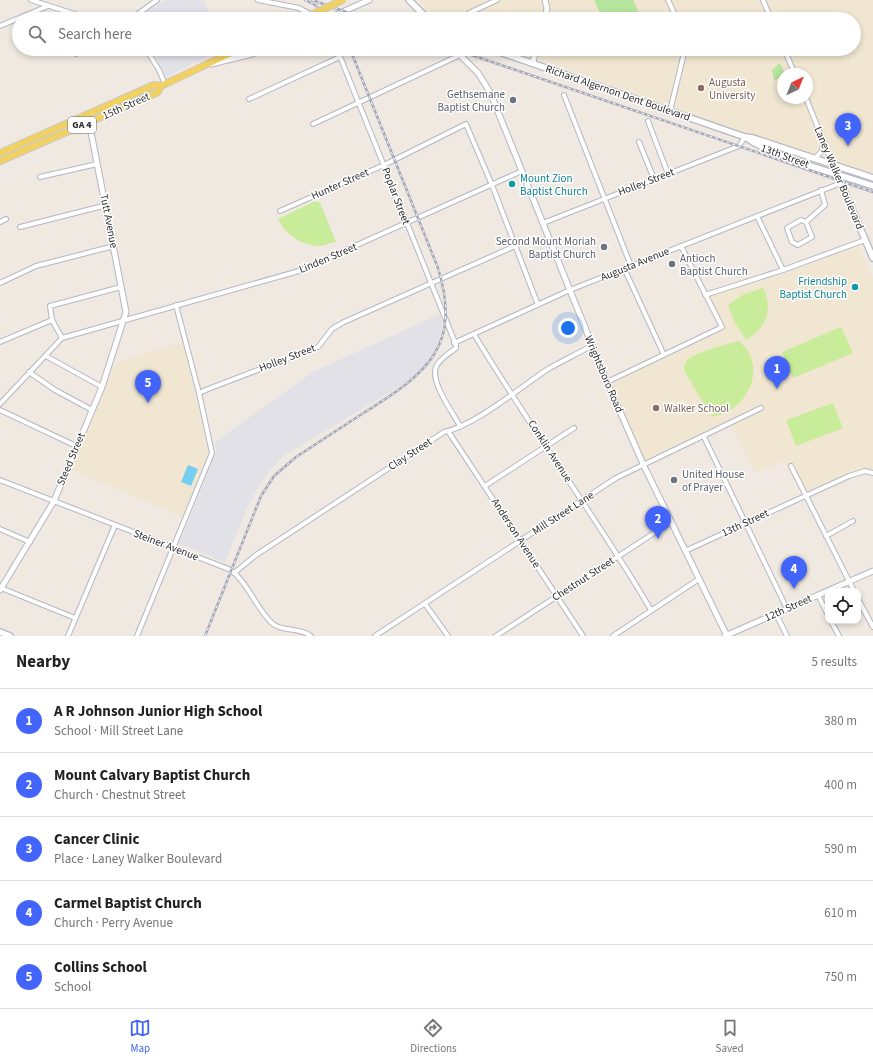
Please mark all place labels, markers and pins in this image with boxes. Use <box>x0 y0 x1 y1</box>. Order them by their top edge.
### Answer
place label: Augusta University <box>709 75 755 103</box>
marker: Augusta University <box>696 83 706 93</box>
place label: Gethsemane Baptist Church <box>437 87 506 115</box>
marker: Gethsemane Baptist Church <box>508 95 518 105</box>
pin: 3 <box>835 113 861 146</box>
place label: Mount Zion Baptist Church <box>520 171 588 199</box>
marker: Mount Zion Baptist Church <box>507 179 517 189</box>
place label: Second Mount Moriah Baptist Church <box>496 234 596 262</box>
marker: Second Mount Moriah Baptist Church <box>599 242 609 252</box>
place label: Antioch Baptist Church <box>680 251 748 279</box>
marker: Antioch Baptist Church <box>667 259 677 269</box>
place label: Friendship Baptist Church <box>779 274 847 302</box>
marker: Friendship Baptist Church <box>850 282 860 292</box>
pin: 1 <box>764 356 790 389</box>
pin: 5 <box>135 370 161 403</box>
place label: Walker School <box>664 401 729 416</box>
marker: Walker School <box>651 403 661 413</box>
place label: United House of Prayer <box>682 467 745 495</box>
marker: United House of Prayer <box>669 475 679 485</box>
pin: 2 <box>645 506 671 539</box>
pin: 4 <box>781 556 807 589</box>

